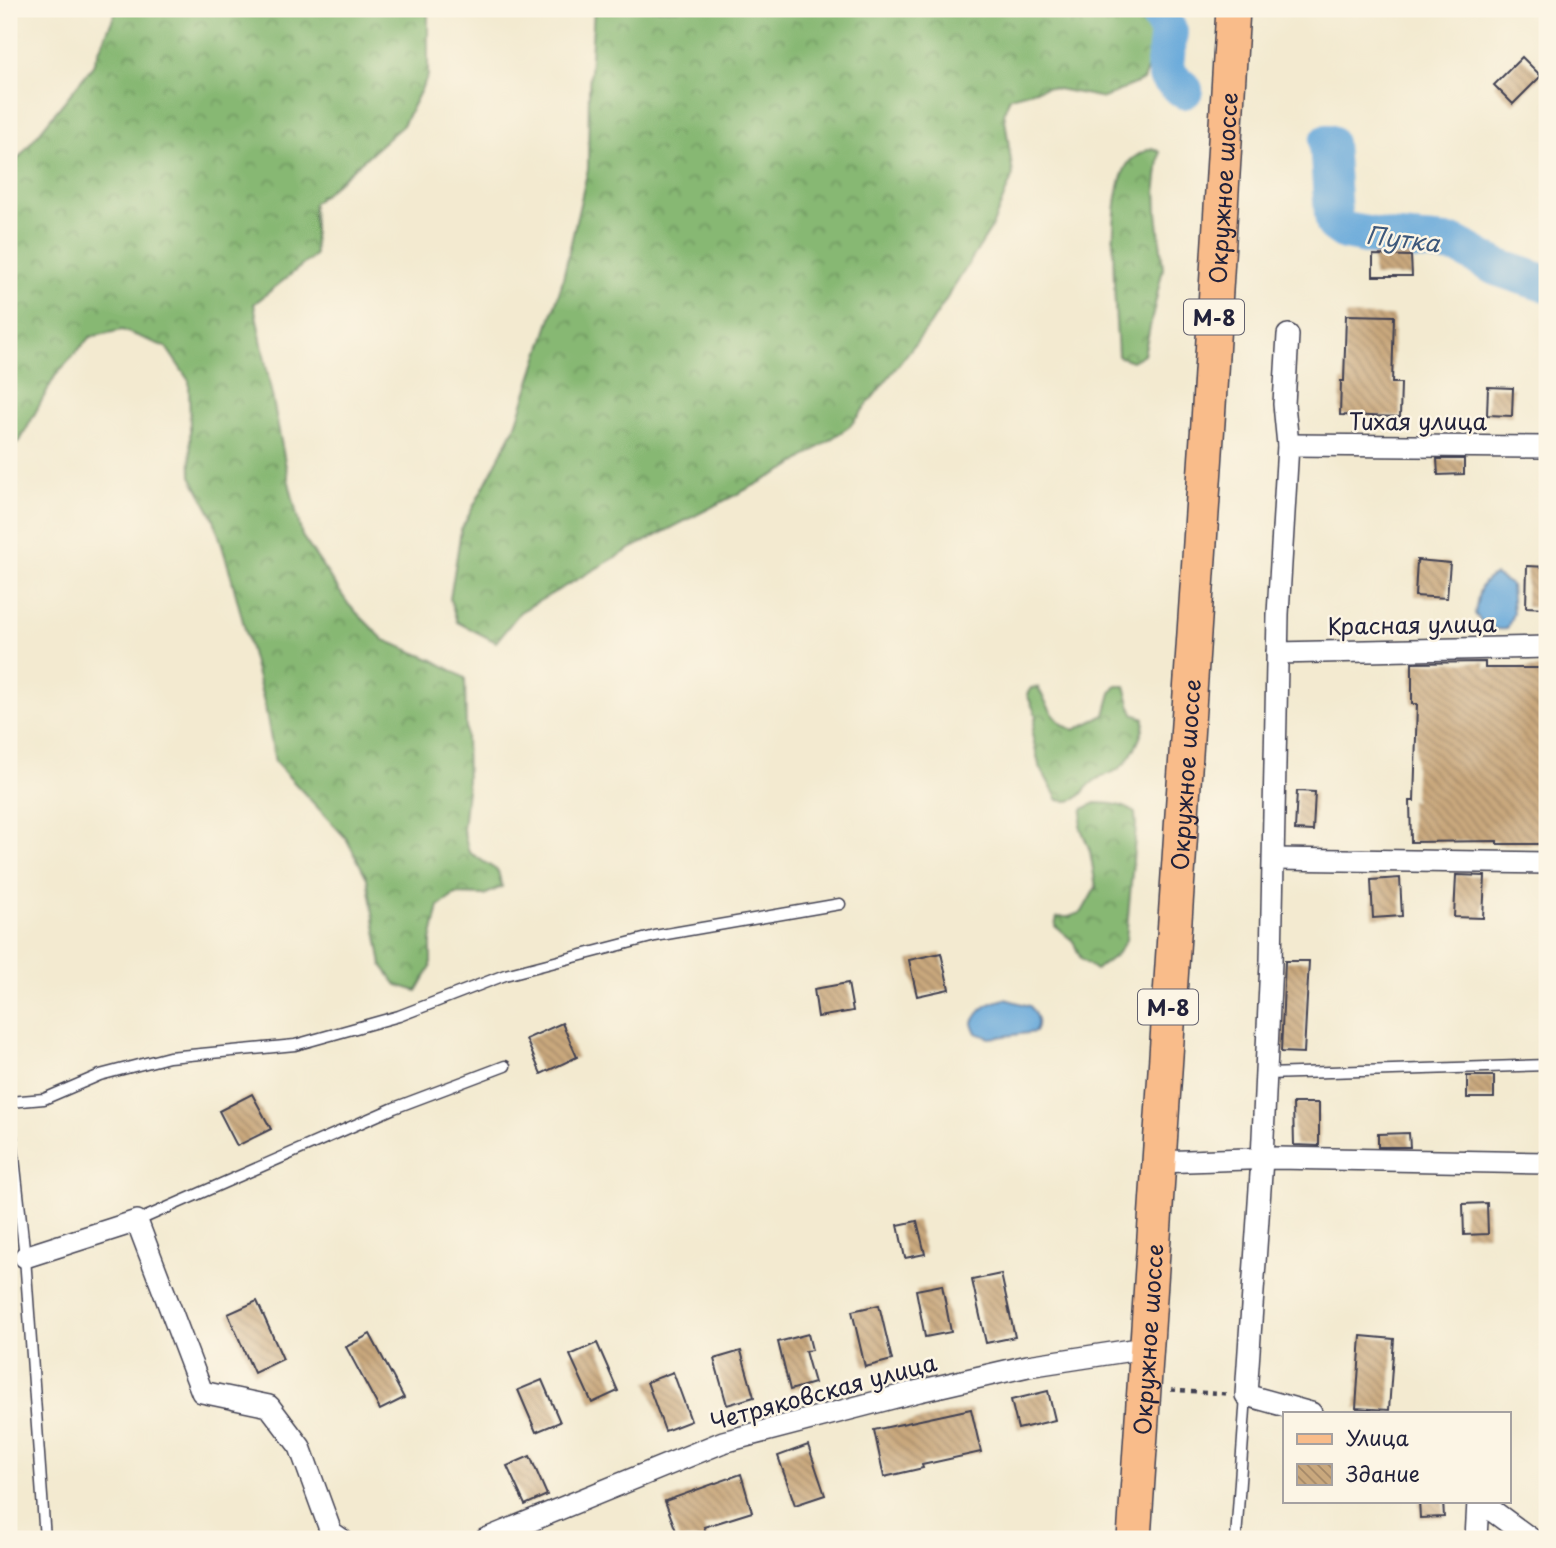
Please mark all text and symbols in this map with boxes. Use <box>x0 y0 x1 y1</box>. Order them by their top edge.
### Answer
street label: Окружное шоссе <box>1199 91 1245 285</box>
water label: Путка <box>1364 216 1443 260</box>
road number: М-8 <box>1184 300 1244 334</box>
street label: Тихая улица <box>1349 403 1487 438</box>
street label: Красная улица <box>1327 605 1497 643</box>
street label: Окружное шоссе <box>1161 678 1208 872</box>
road number: М-8 <box>1138 990 1198 1024</box>
street label: Окружное шоссе <box>1123 1243 1171 1436</box>
street label: Четряковская улица <box>706 1344 941 1438</box>
legend <box>1283 1412 1510 1502</box>
text: Улица <box>1346 1421 1409 1453</box>
text: Здание <box>1346 1457 1420 1489</box>

